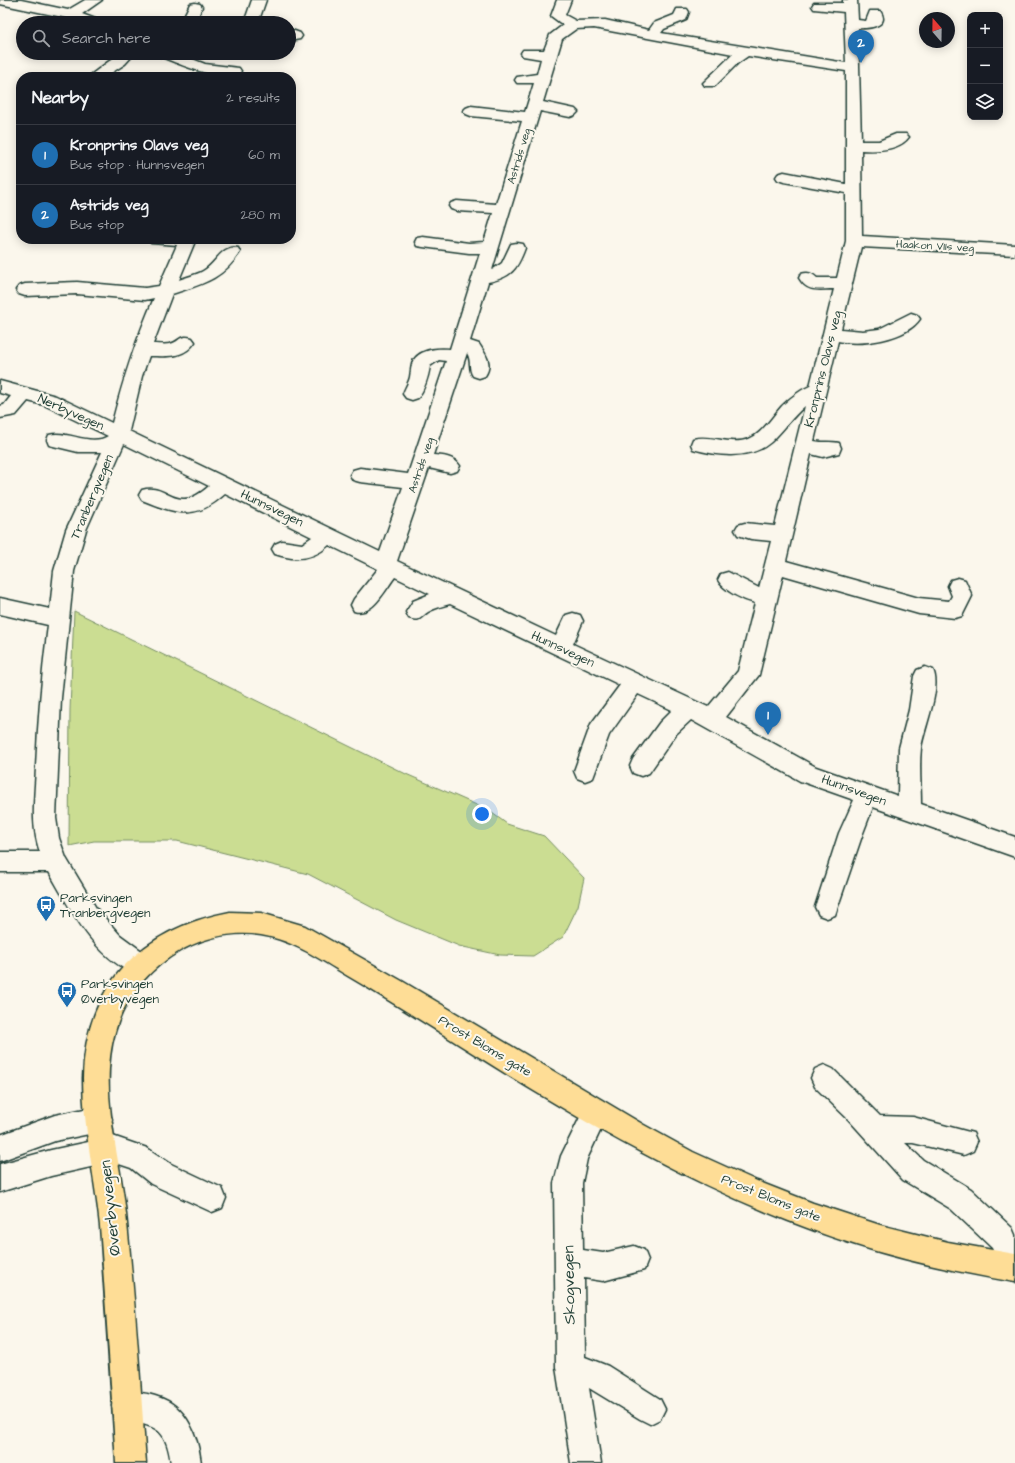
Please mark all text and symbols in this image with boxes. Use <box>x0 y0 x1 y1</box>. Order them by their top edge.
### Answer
north arrow <box>919 12 955 48</box>
map controls <box>967 12 1003 120</box>
button: + <box>967 12 1003 48</box>
search box <box>16 16 296 60</box>
icon: search <box>30 27 52 49</box>
text: Search here <box>62 28 151 49</box>
pin: 2 <box>848 30 874 63</box>
button: − <box>967 48 1003 84</box>
button: layers <box>967 84 1003 120</box>
text: Nearby <box>32 86 89 110</box>
text: 2 results <box>226 89 280 107</box>
street label: Astrids veg <box>503 126 536 186</box>
text: Kronprins Olavs veg <box>70 135 208 156</box>
text: 1 <box>44 146 46 164</box>
text: 60 m <box>248 146 280 164</box>
text: Bus stop · Hunnsvegen <box>70 156 204 174</box>
text: Astrids veg <box>70 195 149 216</box>
text: 2 <box>41 206 49 224</box>
text: 280 m <box>241 206 280 224</box>
text: Bus stop <box>70 216 124 234</box>
street label: Haakon VIIs veg <box>896 236 975 257</box>
street label: Kronprins Olavs veg <box>800 308 847 430</box>
street label: Nerbyvegen <box>35 389 107 436</box>
street label: Astrids veg <box>405 435 439 495</box>
street label: Tranbergvegen <box>66 451 119 543</box>
street label: Hunnsvegen <box>237 485 307 532</box>
street label: Hunnsvegen <box>528 626 598 673</box>
pin: 1 <box>755 702 781 735</box>
street label: Hunnsvegen <box>819 770 889 811</box>
your location <box>472 804 492 824</box>
place label: Parksvingen Tranbergvegen <box>60 889 151 923</box>
bus stop icon: Parksvingen Tranbergvegen <box>35 894 57 922</box>
place label: Parksvingen Øverbyvegen <box>81 975 160 1009</box>
bus stop icon: Parksvingen Øverbyvegen <box>56 980 78 1008</box>
street label: Prost Bloms gate <box>434 1011 535 1082</box>
street label: Øverbyvegen <box>94 1159 127 1257</box>
street label: Prost Bloms gate <box>718 1170 823 1227</box>
street label: Skogvegen <box>557 1245 582 1325</box>

